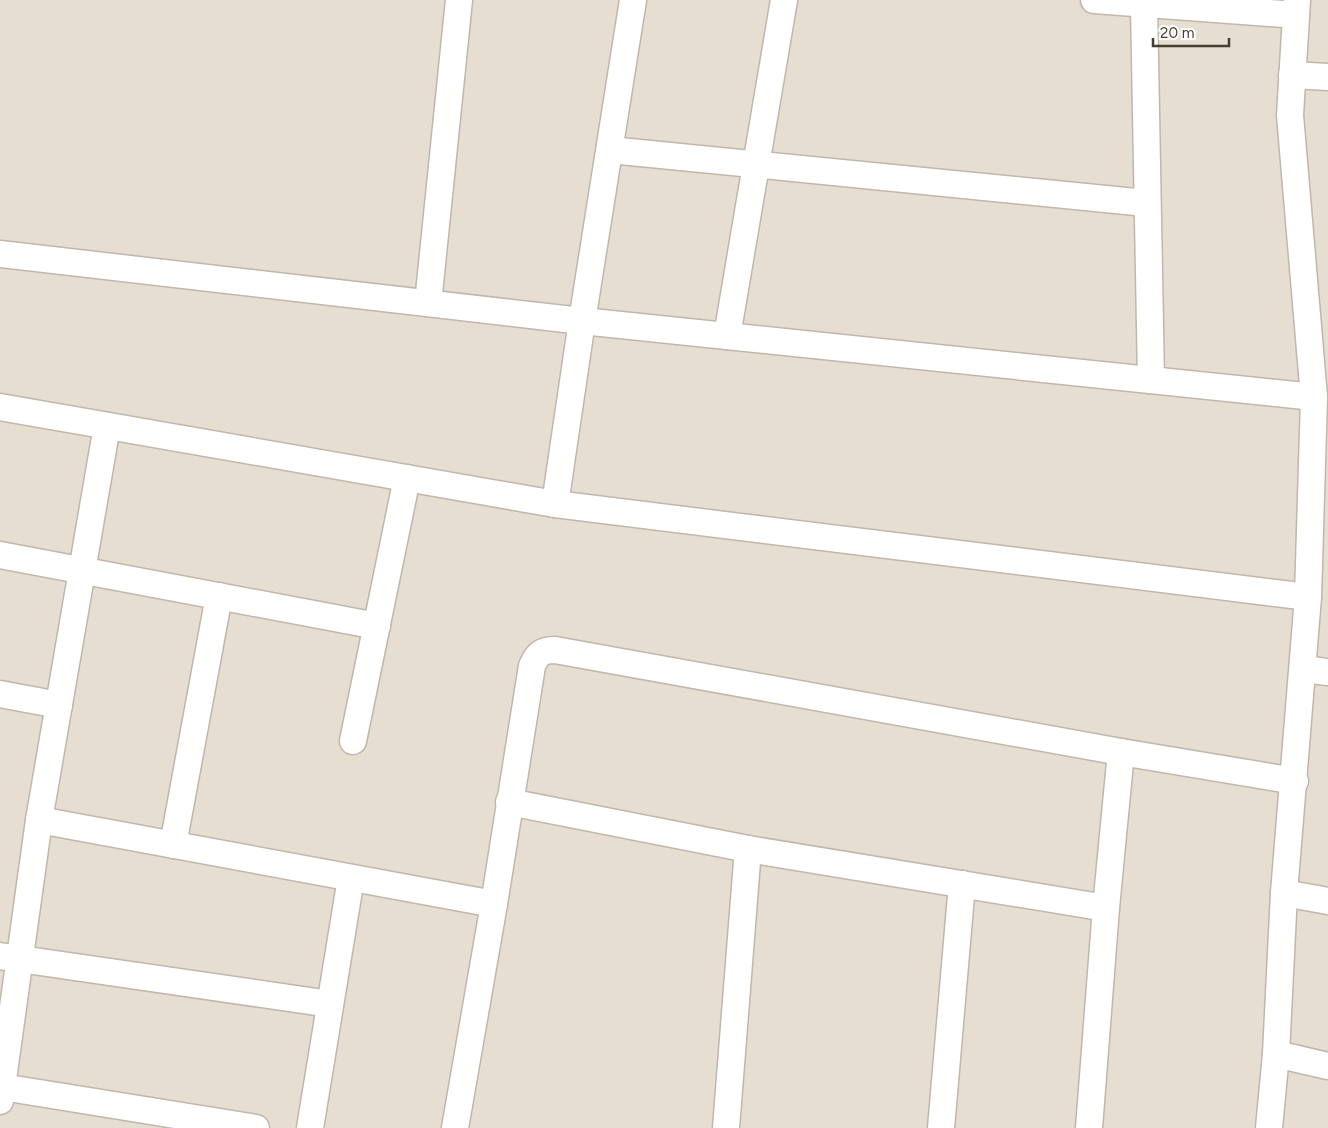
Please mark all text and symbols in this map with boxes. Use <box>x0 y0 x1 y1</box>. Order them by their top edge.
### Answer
scale bar <box>1153 15 1229 47</box>
text: 20 m <box>1160 24 1194 42</box>

